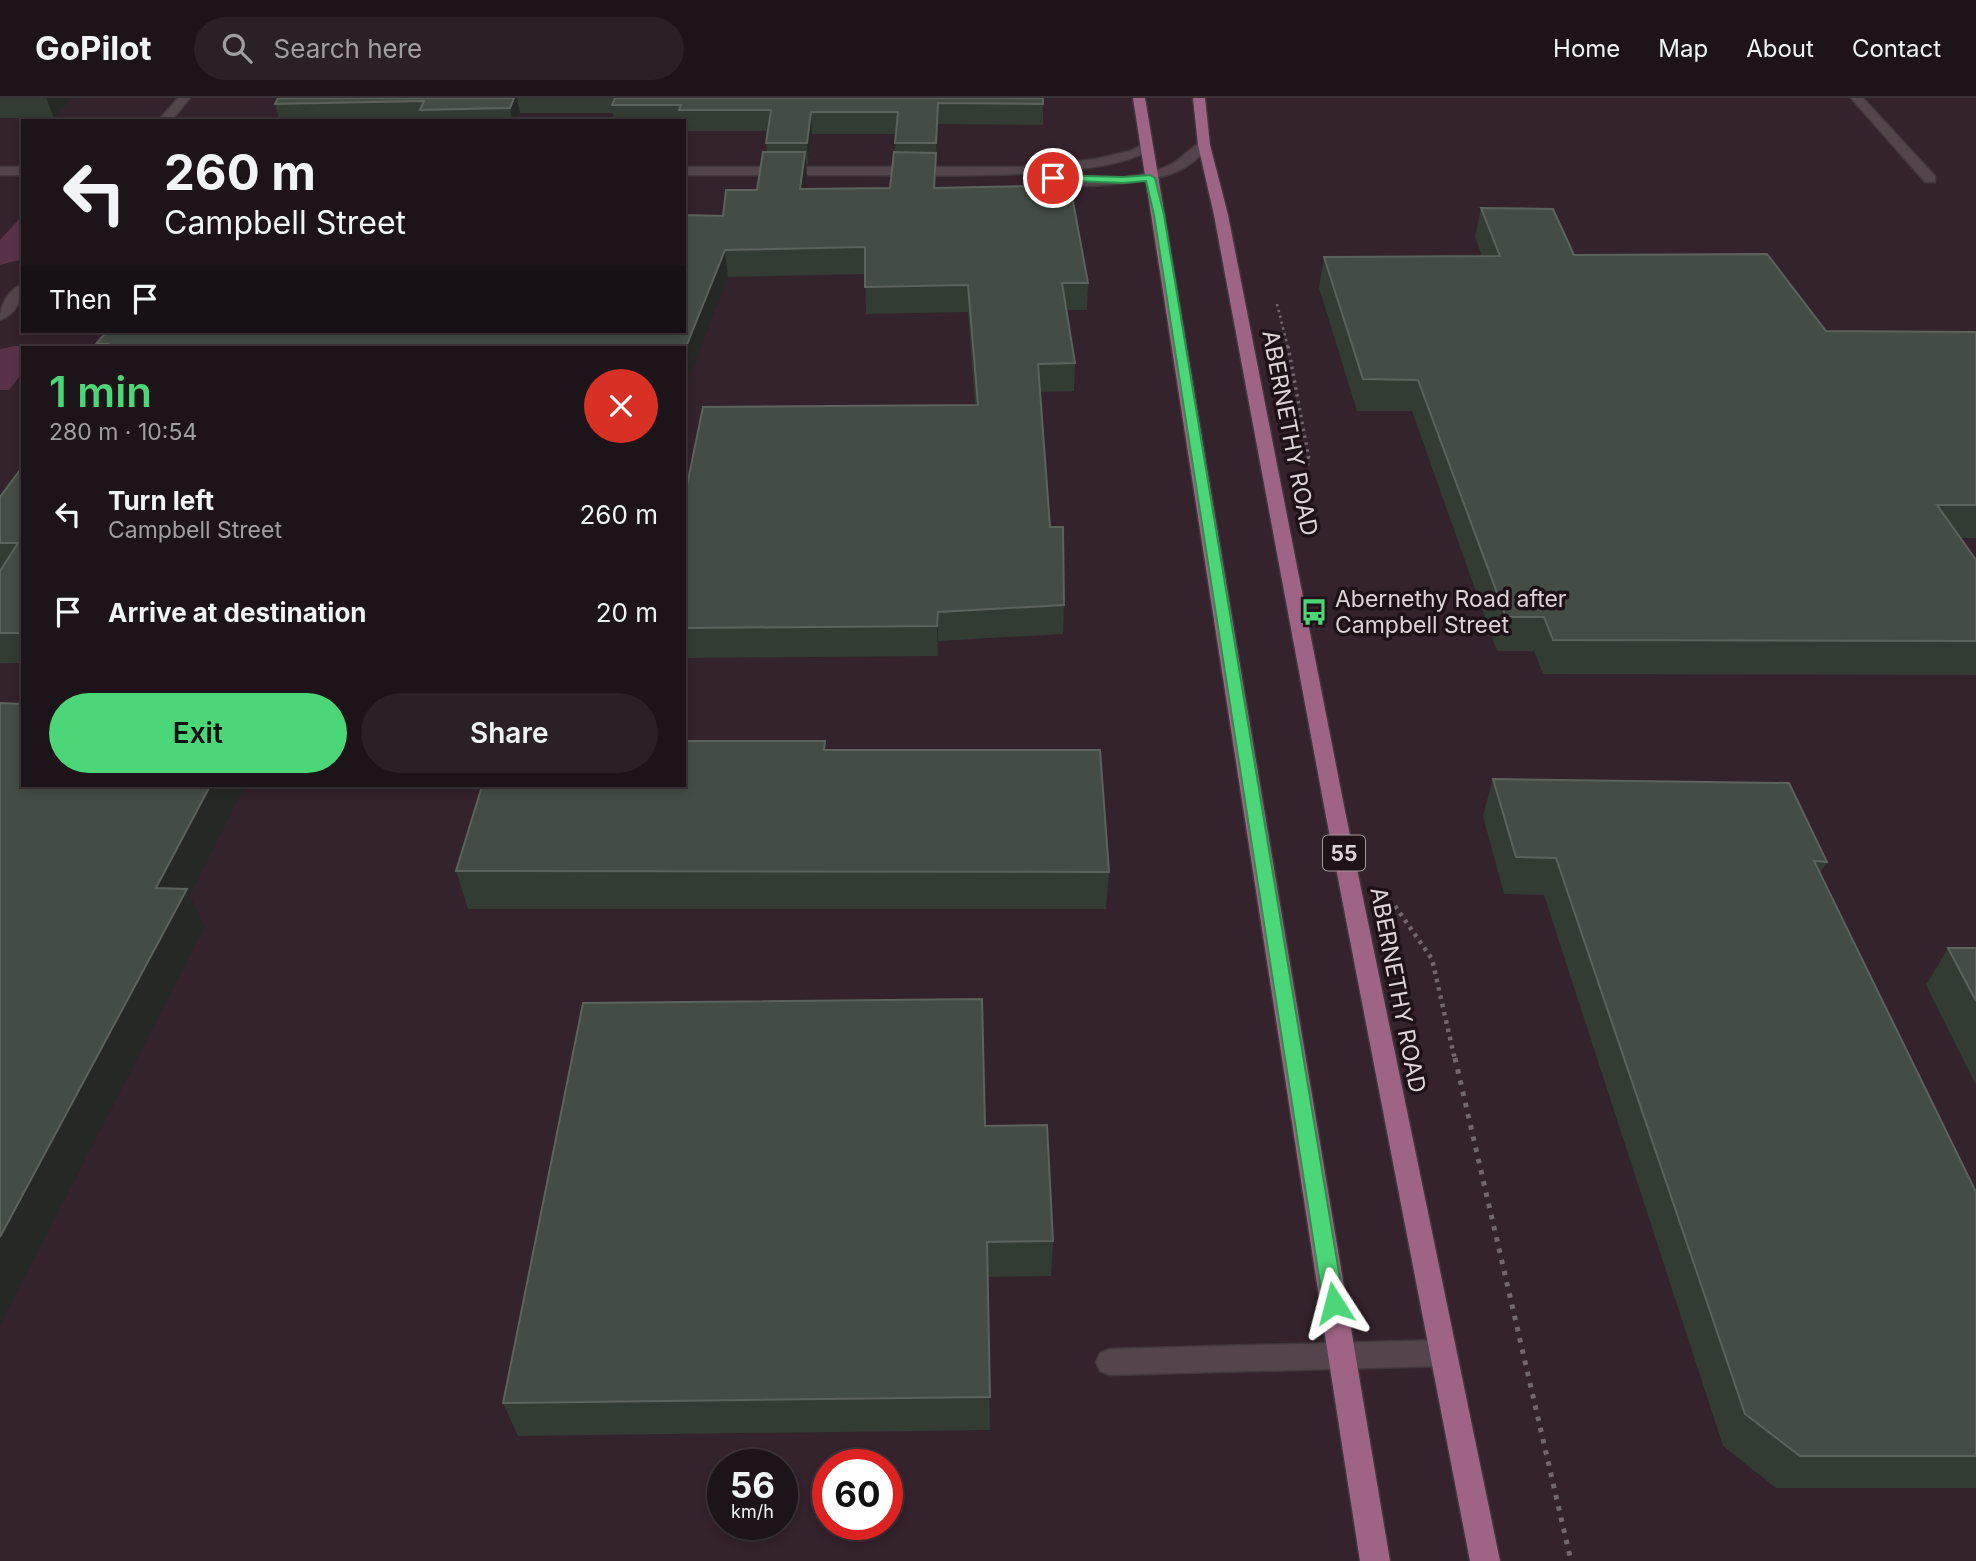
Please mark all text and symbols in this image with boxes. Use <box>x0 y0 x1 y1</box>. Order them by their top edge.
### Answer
search box <box>194 17 684 80</box>
text: GoPilot <box>35 28 152 68</box>
icon: search <box>218 29 256 67</box>
text: Search here <box>274 33 422 64</box>
text: Home <box>1553 34 1620 63</box>
text: Map <box>1658 34 1708 63</box>
text: About <box>1746 34 1814 63</box>
text: Contact <box>1852 34 1941 63</box>
text: 260 m <box>164 143 316 202</box>
icon: left <box>49 147 140 238</box>
pin <box>1023 148 1083 208</box>
icon: arrive <box>1034 159 1072 197</box>
text: Campbell Street <box>164 203 406 242</box>
icon: arrive <box>126 280 164 318</box>
text: Then <box>49 284 112 315</box>
street label: ABERNETHY ROAD <box>1256 328 1324 538</box>
text: 1 min <box>49 366 152 417</box>
button: close <box>584 369 658 443</box>
text: 280 m · 10:54 <box>49 418 197 446</box>
text: Turn left <box>108 485 214 516</box>
icon: left <box>49 495 87 533</box>
text: 260 m <box>580 499 658 530</box>
text: Campbell Street <box>108 516 282 544</box>
place label: Abernethy Road after Campbell Street <box>1335 585 1567 639</box>
icon: arrive <box>49 593 87 631</box>
text: Arrive at destination <box>108 597 367 628</box>
text: 20 m <box>596 597 658 628</box>
bus stop icon: Abernethy Road after Campbell Street <box>1299 597 1329 627</box>
button: Exit <box>49 693 347 773</box>
button: Share <box>361 693 658 773</box>
road number: 55 <box>1323 836 1365 870</box>
street label: ABERNETHY ROAD <box>1364 885 1432 1095</box>
position arrow <box>1297 1266 1371 1340</box>
speed limit sign: 60 <box>812 1449 903 1540</box>
text: 56 <box>730 1464 775 1506</box>
text: km/h <box>731 1501 774 1522</box>

